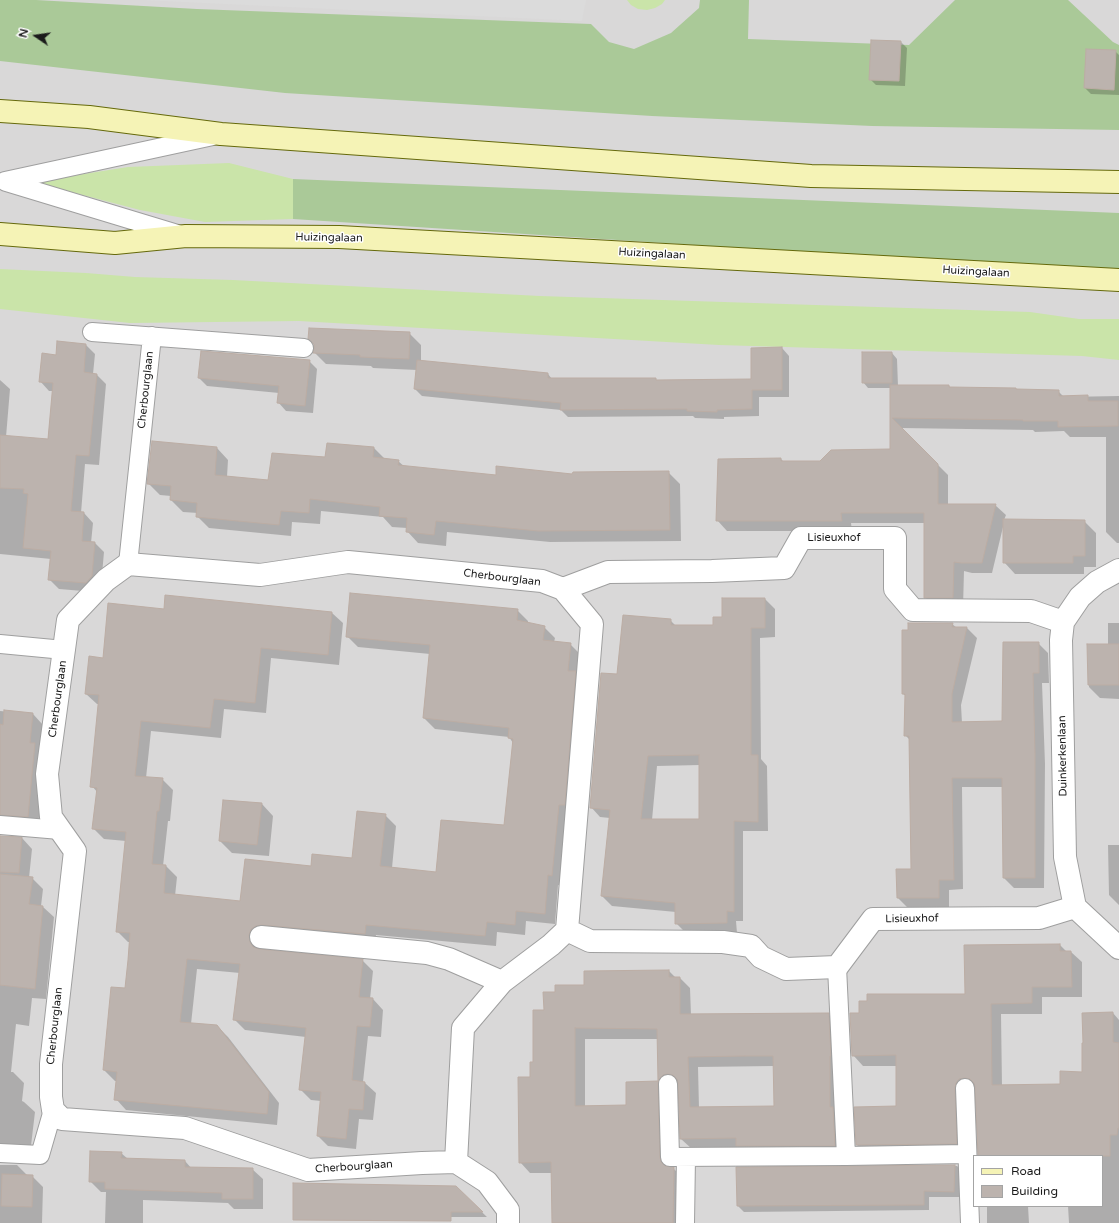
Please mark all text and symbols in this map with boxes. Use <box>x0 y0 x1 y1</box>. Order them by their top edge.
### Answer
north arrow <box>16 16 56 56</box>
text: N <box>16 27 31 39</box>
street label: Huizingalaan <box>295 231 363 245</box>
street label: Huizingalaan <box>618 246 686 262</box>
street label: Huizingalaan <box>942 264 1010 280</box>
street label: Cherbourglaan <box>135 351 157 429</box>
street label: Lisieuxhof <box>807 531 861 545</box>
street label: Cherbourglaan <box>463 567 541 589</box>
street label: Cherbourglaan <box>46 660 70 738</box>
street label: Duinkerkenlaan <box>1056 715 1070 797</box>
street label: Lisieuxhof <box>885 912 939 926</box>
street label: Cherbourglaan <box>44 987 66 1065</box>
legend <box>973 1155 1103 1207</box>
street label: Cherbourglaan <box>315 1158 393 1176</box>
text: Road <box>1011 1164 1041 1178</box>
text: Building <box>1011 1184 1058 1198</box>

